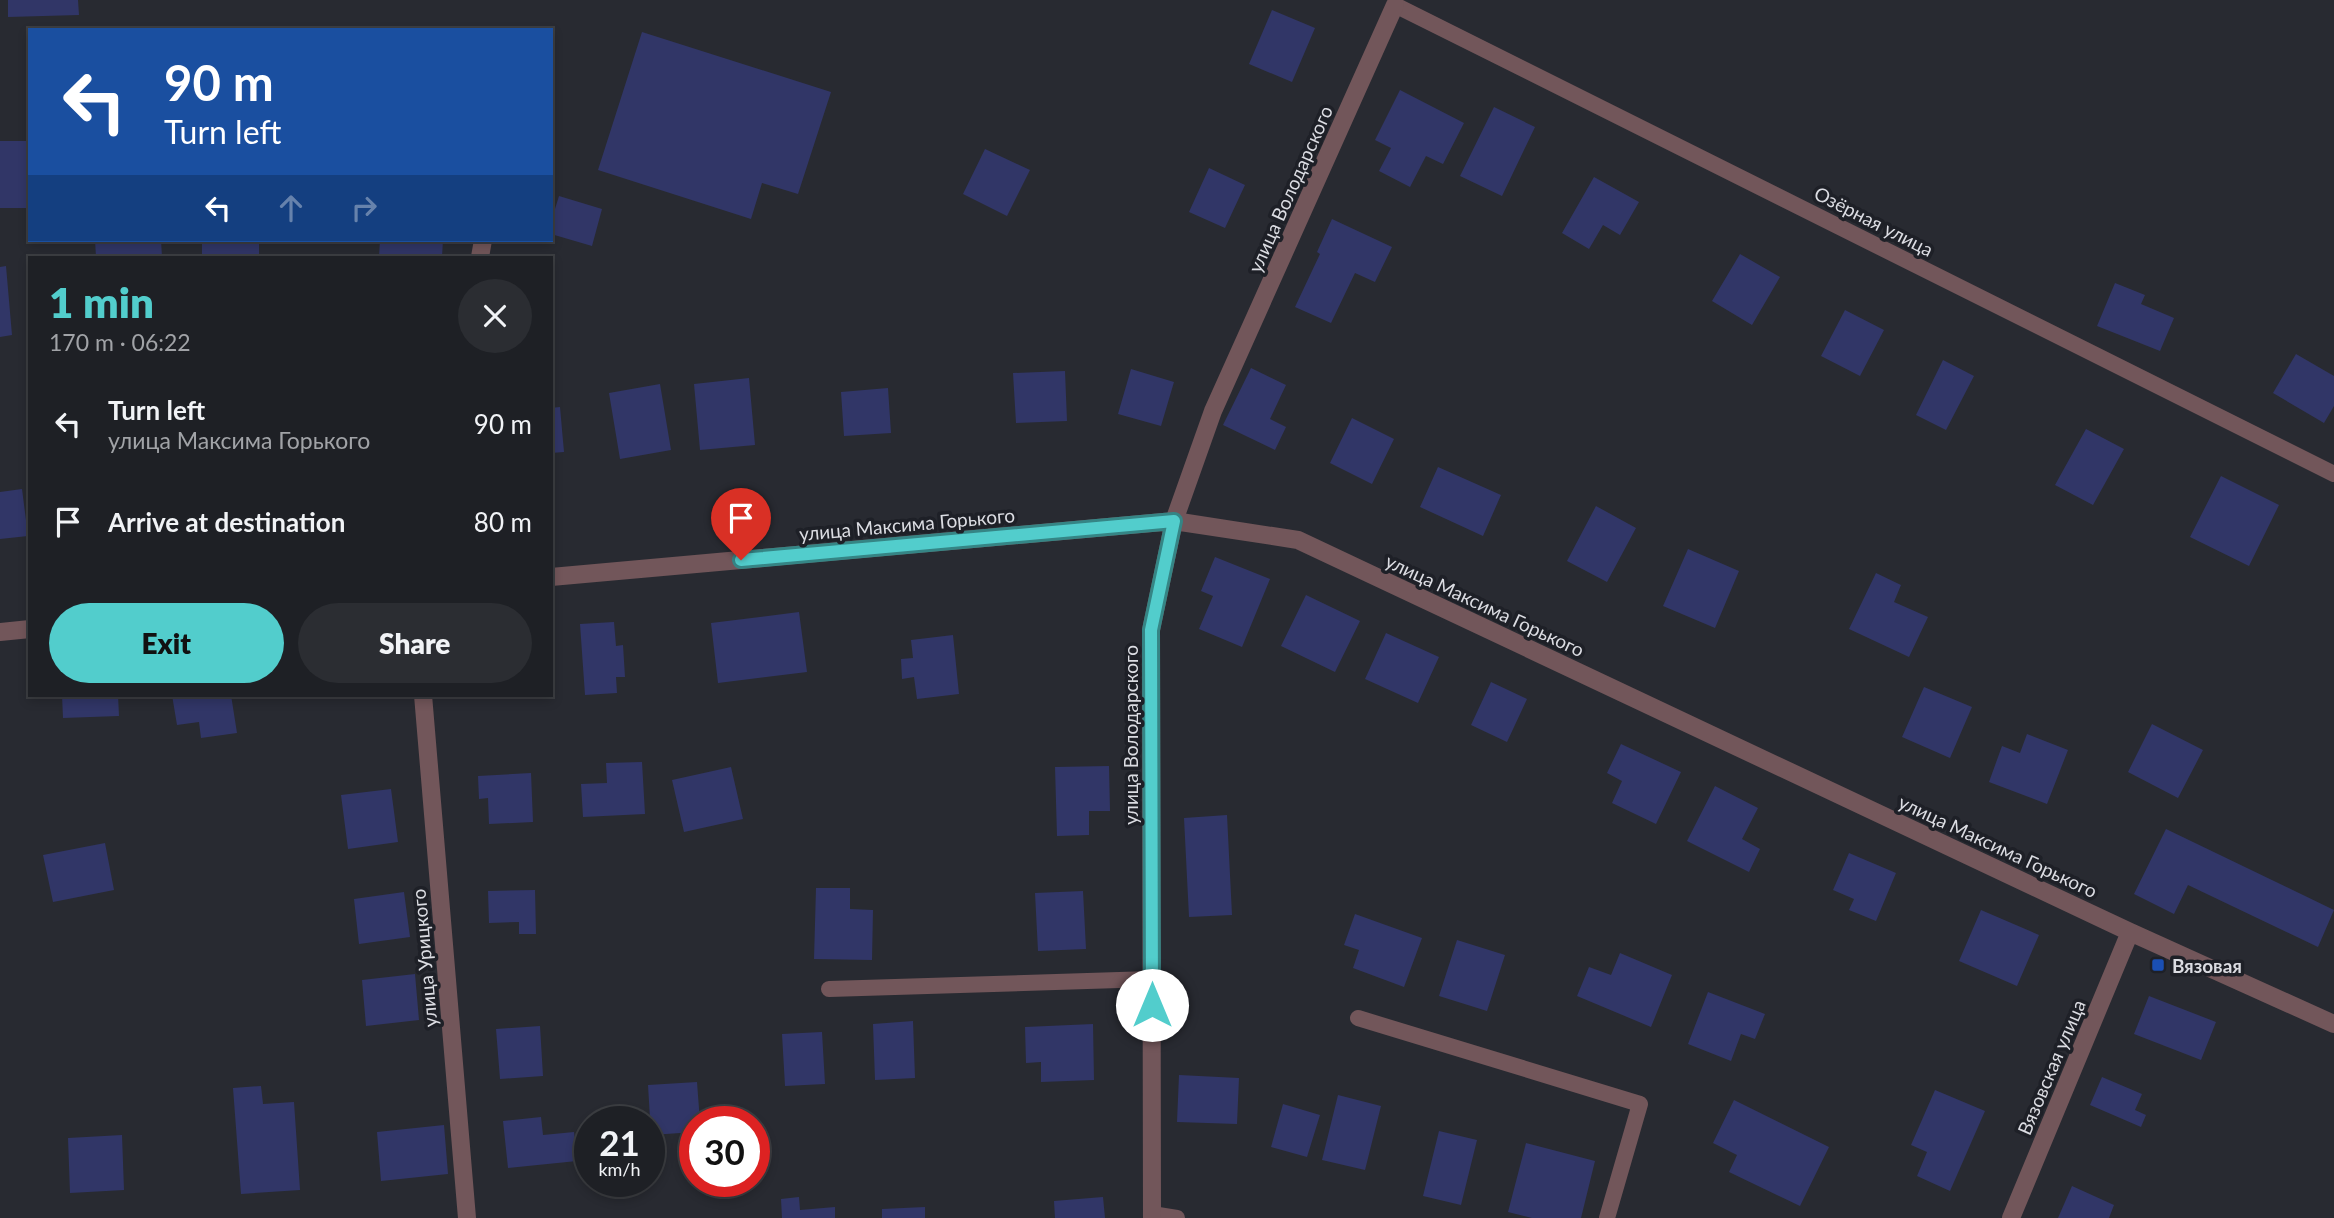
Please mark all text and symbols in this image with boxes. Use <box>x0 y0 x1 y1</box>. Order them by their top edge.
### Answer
text: 90 m <box>164 53 274 111</box>
icon: left <box>49 56 140 147</box>
street label: улица Володарского <box>1243 102 1337 276</box>
text: Turn left <box>164 112 281 151</box>
street label: Озёрная улица <box>1811 181 1937 261</box>
icon: left <box>199 189 237 227</box>
icon: ahead <box>272 189 310 227</box>
icon: right <box>345 189 383 227</box>
text: 1 min <box>49 277 154 327</box>
button: close <box>458 279 532 353</box>
text: 170 m · 06:22 <box>49 328 191 356</box>
text: Turn left <box>108 394 205 426</box>
icon: left <box>49 405 87 443</box>
text: 90 m <box>474 408 532 440</box>
text: улица Максима Горького <box>108 426 370 454</box>
pin <box>711 488 771 560</box>
icon: arrive <box>722 499 760 537</box>
icon: arrive <box>49 503 87 541</box>
street label: улица Максима Горького <box>798 503 1016 545</box>
text: Arrive at destination <box>108 506 345 538</box>
text: 80 m <box>474 506 532 538</box>
street label: улица Максима Горького <box>1382 549 1588 661</box>
button: Exit <box>49 603 284 683</box>
button: Share <box>298 603 532 683</box>
street label: улица Володарского <box>1119 645 1142 825</box>
street label: улица Максима Горького <box>1895 790 2101 902</box>
street label: улица Урицкого <box>406 888 442 1028</box>
place label: Вязовая <box>2172 954 2242 977</box>
marker: Вязовая <box>2150 957 2166 973</box>
position arrow <box>1115 968 1189 1042</box>
street label: Вязовская улица <box>2012 996 2090 1138</box>
speed limit sign: 30 <box>679 1106 770 1197</box>
text: 21 <box>599 1121 640 1163</box>
text: km/h <box>598 1158 641 1180</box>

